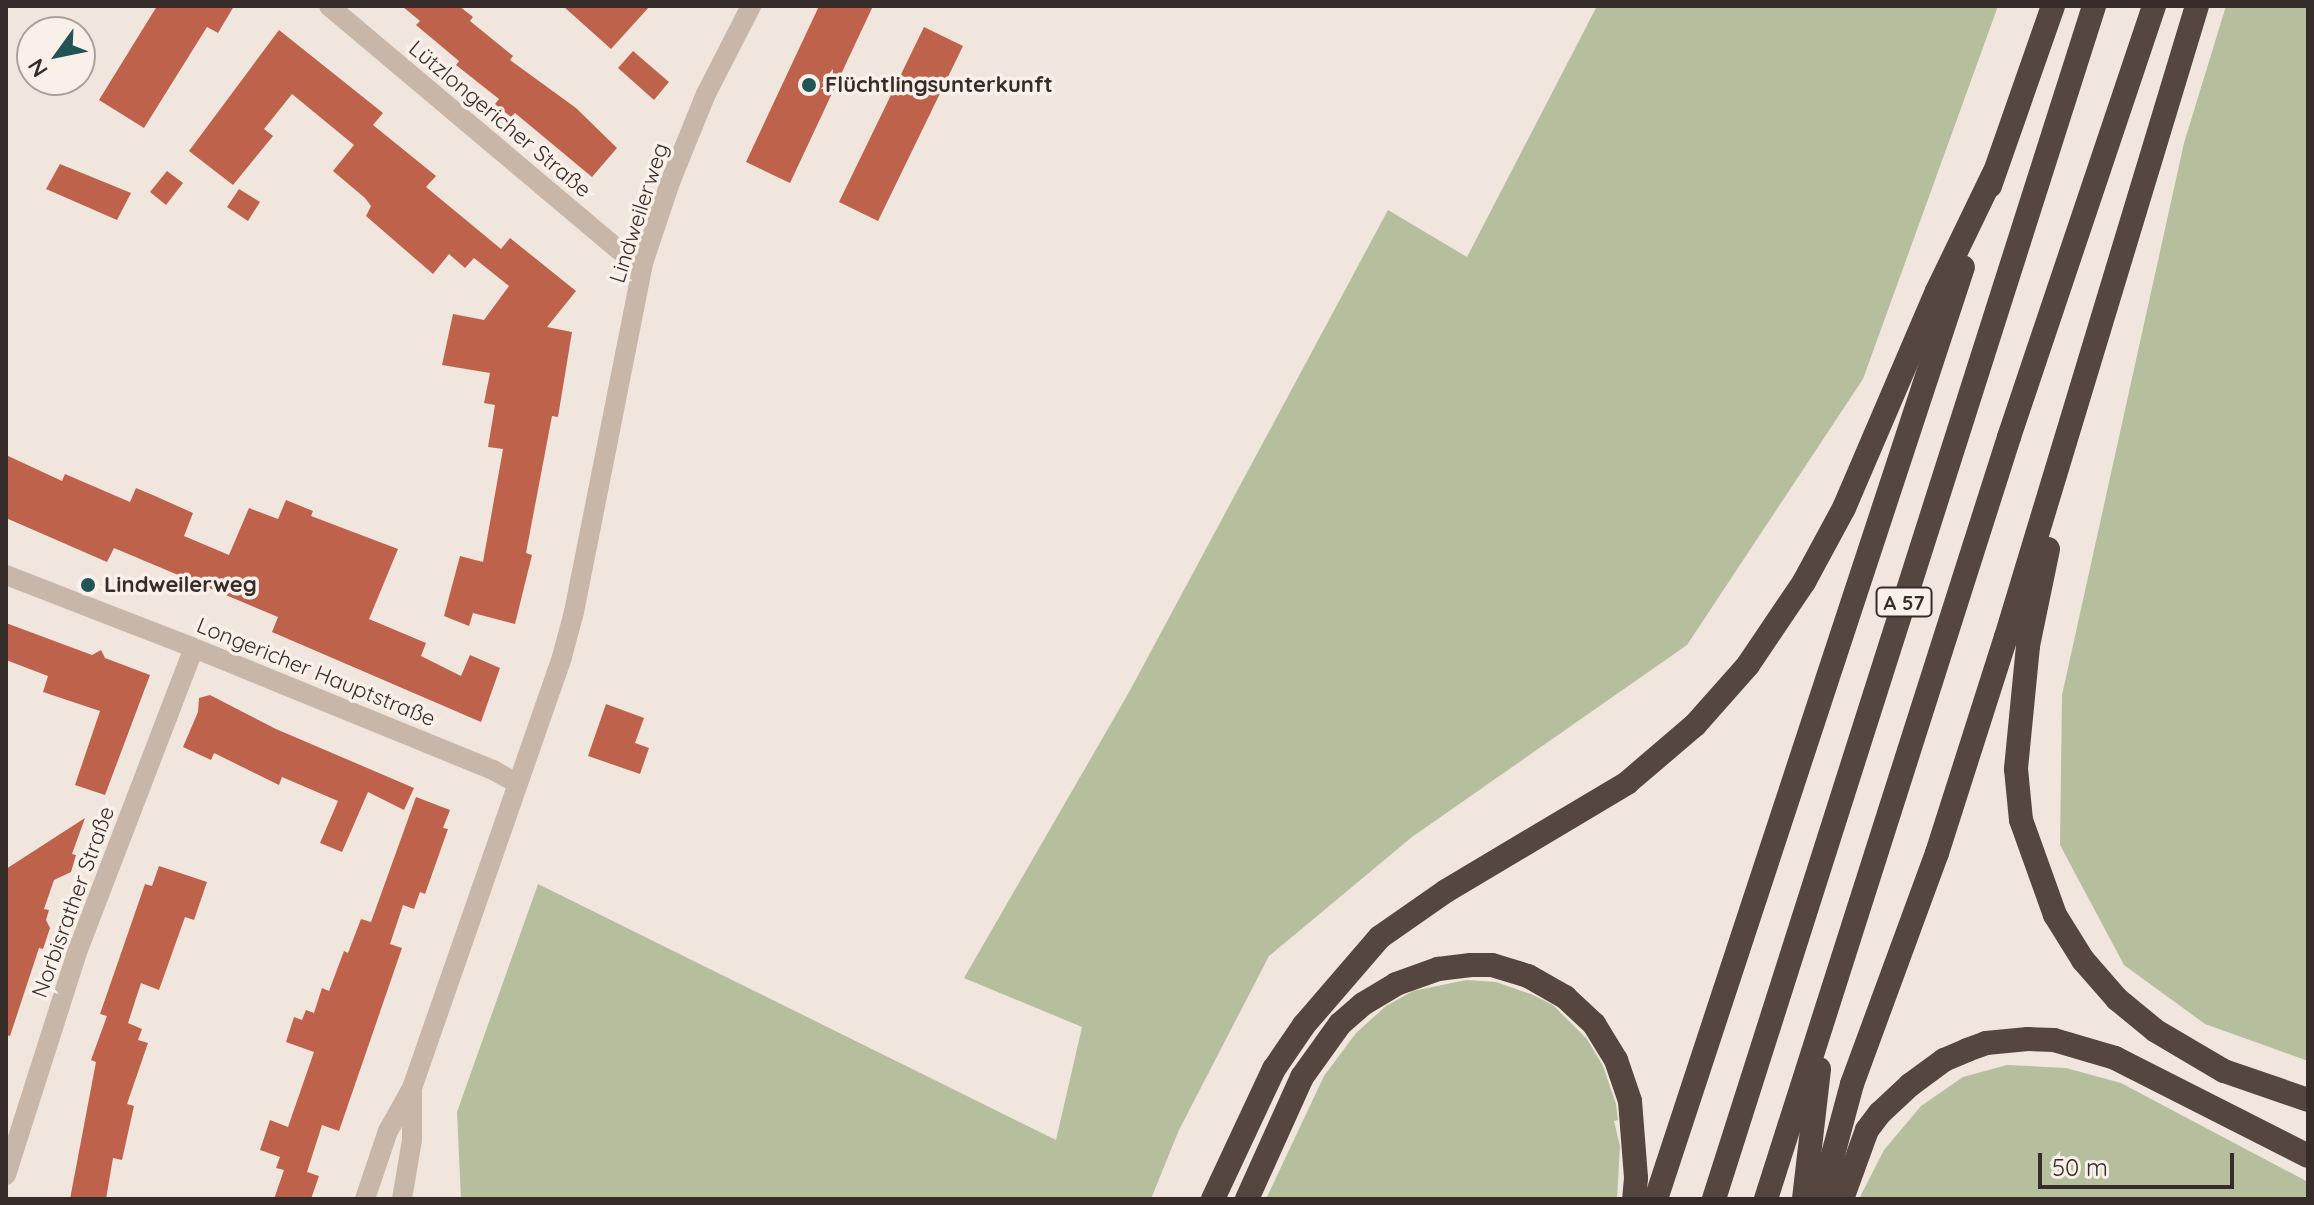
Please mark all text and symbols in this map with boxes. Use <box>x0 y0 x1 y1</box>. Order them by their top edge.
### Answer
north arrow <box>16 16 96 96</box>
street label: Lützlongericher Straße <box>403 35 597 203</box>
text: N <box>21 54 54 82</box>
place label: Flüchtlingsunterkunft <box>825 72 1053 98</box>
marker: Flüchtlingsunterkunft <box>800 76 818 94</box>
street label: Lindweilerweg <box>604 140 674 286</box>
place label: Lindweilerweg <box>104 572 257 598</box>
marker: Lindweilerweg <box>79 576 97 594</box>
road number: A 57 <box>1874 586 1934 618</box>
street label: Longericher Hauptstraße <box>193 612 439 732</box>
street label: Norbisrather Straße <box>26 803 120 1001</box>
scale bar <box>2042 1137 2238 1187</box>
text: 50 m <box>2052 1152 2108 1182</box>

